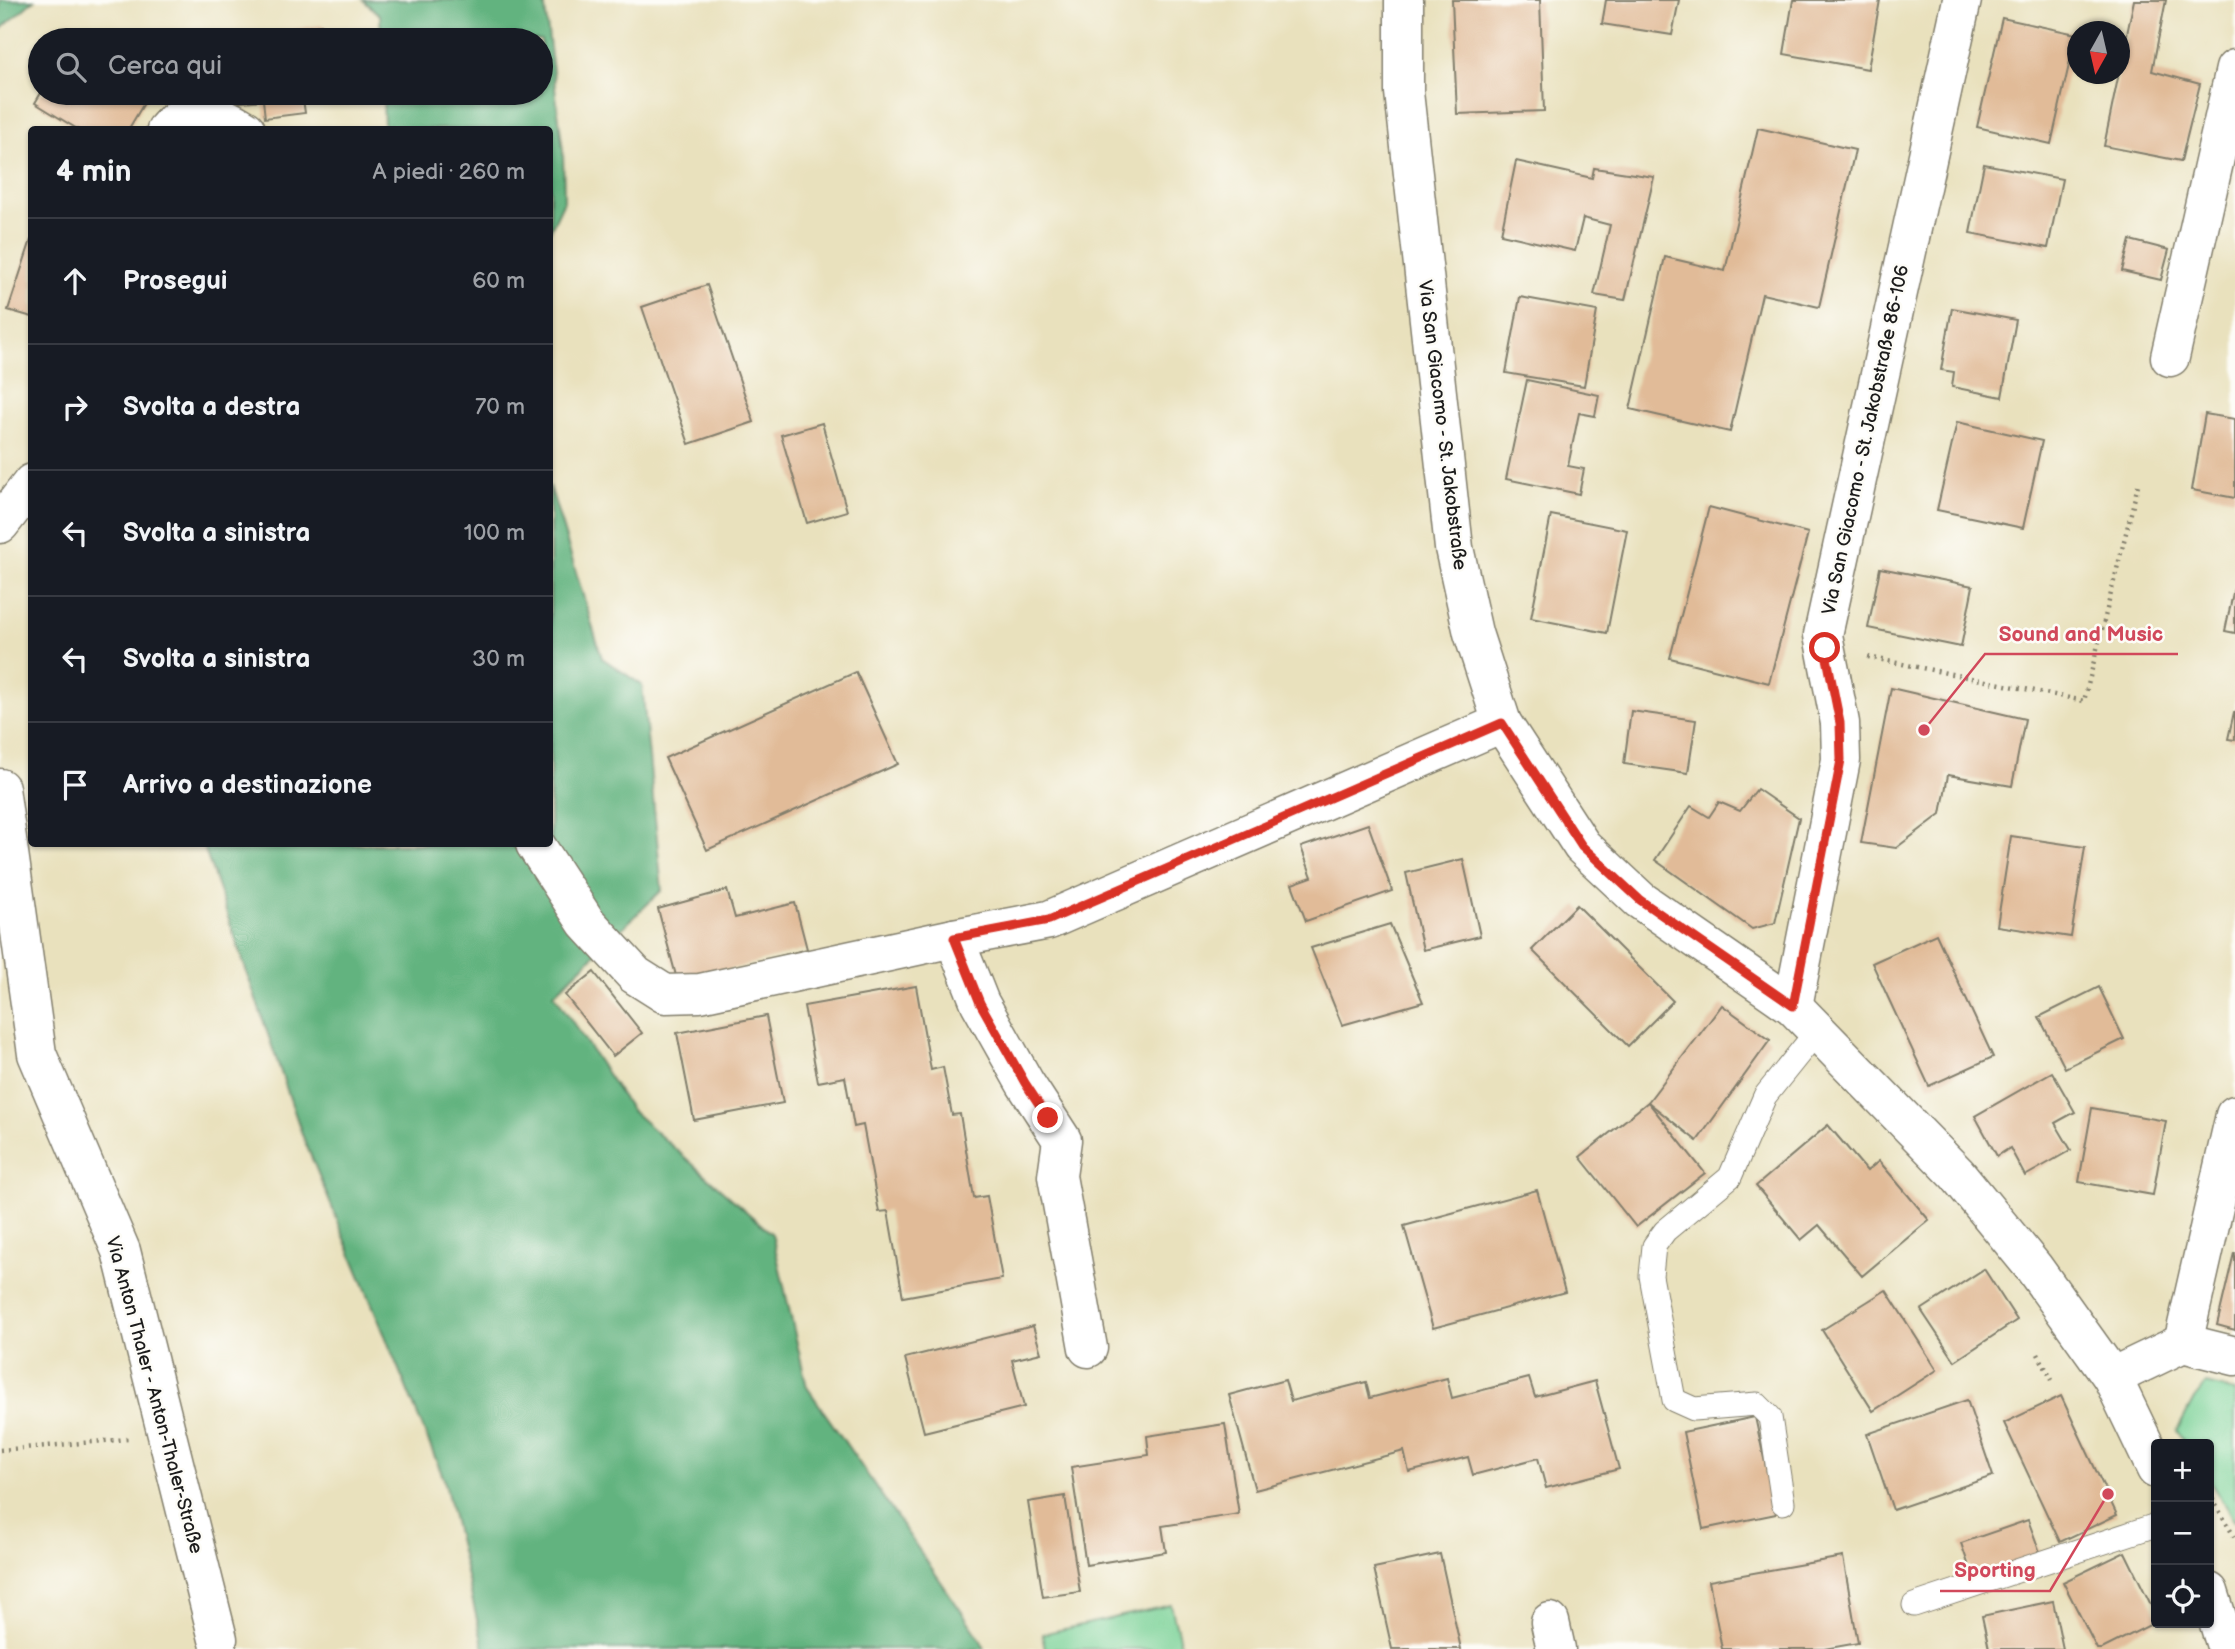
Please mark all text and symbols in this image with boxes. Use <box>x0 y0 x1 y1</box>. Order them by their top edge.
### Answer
north arrow <box>2067 21 2130 84</box>
search box <box>28 28 553 105</box>
icon: search <box>52 48 90 86</box>
text: Cerca qui <box>108 51 222 82</box>
text: 4 min <box>56 154 131 190</box>
text: A piedi · 260 m <box>372 158 525 186</box>
icon: ahead <box>56 262 94 300</box>
street label: Via San Giacomo - St. Jakobstraße 86-106 <box>1818 263 1914 617</box>
text: Prosegui <box>123 266 227 297</box>
text: 60 m <box>472 267 525 295</box>
street label: Via San Giacomo - St. Jakobstraße <box>1413 279 1471 571</box>
icon: right <box>56 388 94 426</box>
text: Svolta a destra <box>123 392 300 423</box>
text: 70 m <box>475 393 525 421</box>
icon: left <box>56 514 94 552</box>
text: Svolta a sinistra <box>123 518 310 549</box>
text: 100 m <box>464 519 525 547</box>
callout: Sound and Music <box>1985 612 2178 654</box>
text: Sound and Music <box>1999 622 2163 647</box>
route start <box>1809 632 1840 663</box>
icon: left <box>56 640 94 678</box>
text: Svolta a sinistra <box>123 644 310 675</box>
text: 30 m <box>472 645 525 673</box>
icon: arrive <box>56 766 94 804</box>
text: Arrivo a destinazione <box>123 770 372 801</box>
route end <box>1032 1102 1063 1133</box>
street label: Via Anton Thaler - Anton-Thaler-Straße <box>101 1234 207 1556</box>
map controls <box>2151 1439 2214 1628</box>
button: + <box>2151 1439 2214 1502</box>
button: − <box>2151 1502 2214 1565</box>
callout: Sporting <box>1940 1549 2050 1591</box>
text: Sporting <box>1954 1558 2036 1583</box>
button: locate <box>2151 1565 2214 1628</box>

